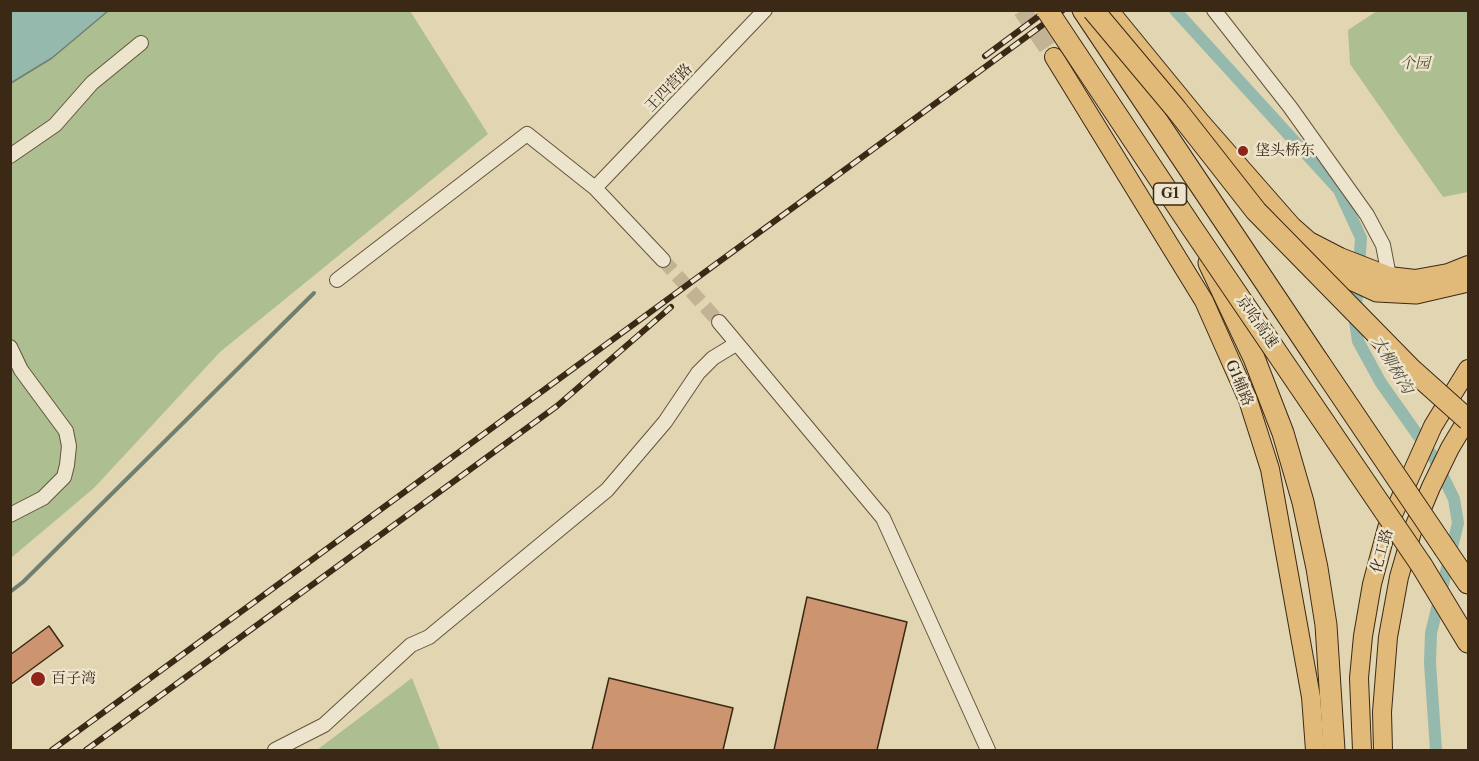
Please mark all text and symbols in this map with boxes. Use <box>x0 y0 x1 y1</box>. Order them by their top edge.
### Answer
park label: 个园 <box>1400 55 1430 73</box>
street label: 王四营路 <box>642 60 696 116</box>
place label: 垡头桥东 <box>1255 142 1315 160</box>
marker: 垡头桥东 <box>1236 144 1250 158</box>
road number: G1 <box>1154 183 1186 205</box>
street label: 京哈高速 <box>1232 292 1282 352</box>
water label: 大柳树沟 <box>1367 333 1417 397</box>
street label: G1辅路 <box>1221 357 1257 409</box>
street label: 化工路 <box>1367 527 1397 575</box>
marker: 百子湾 <box>29 670 47 688</box>
place label: 百子湾 <box>51 670 96 688</box>

